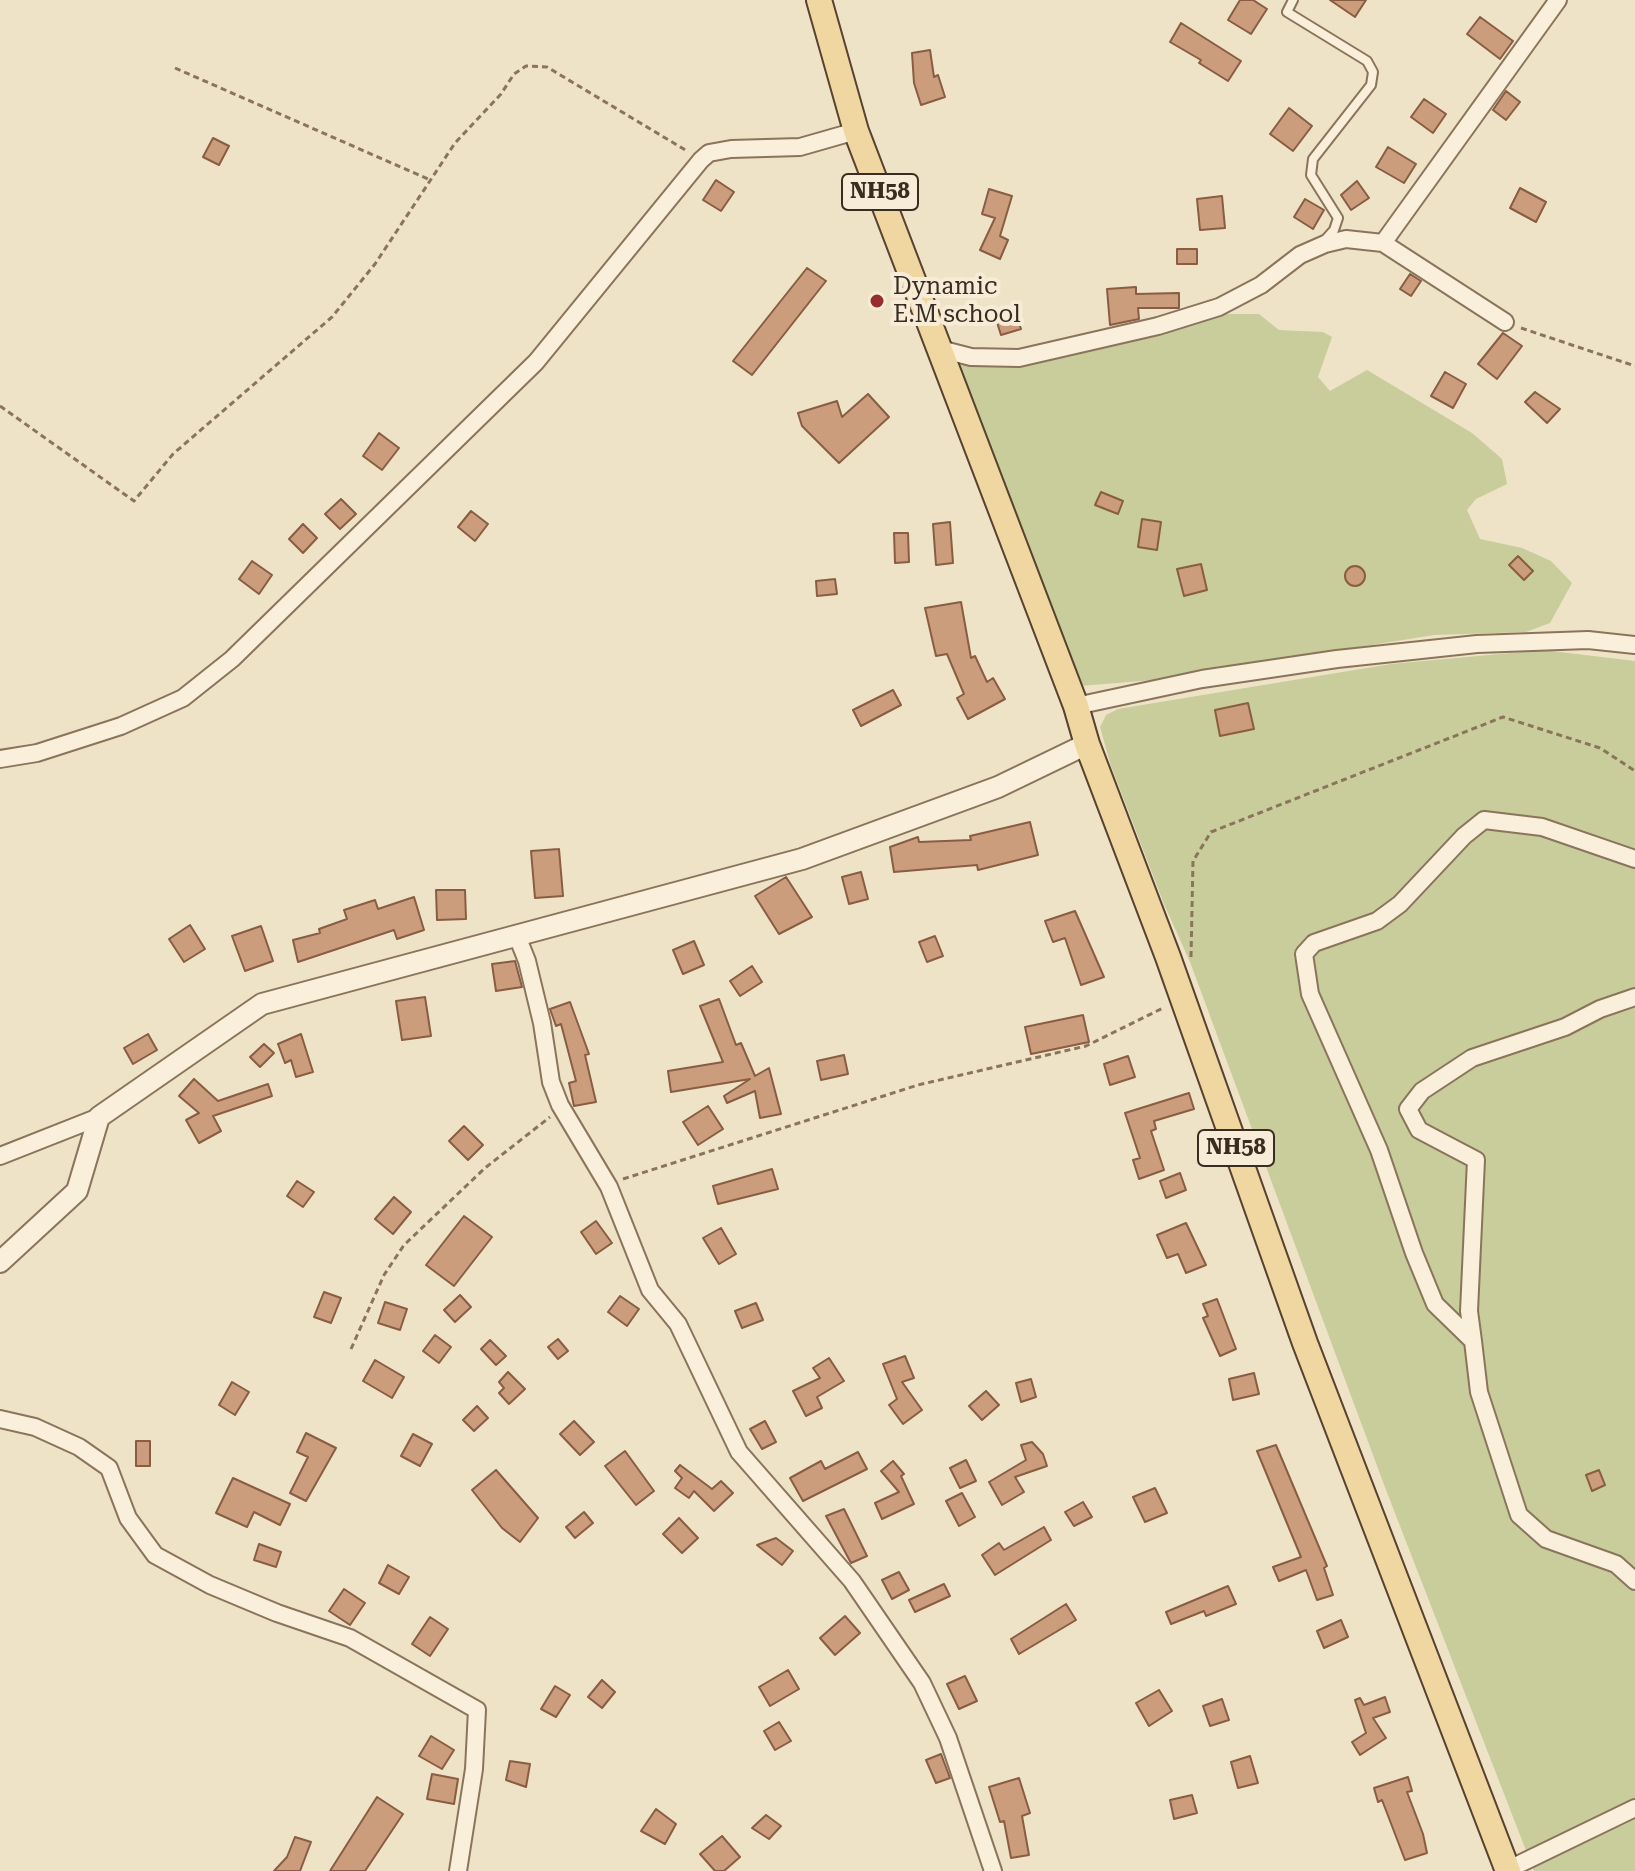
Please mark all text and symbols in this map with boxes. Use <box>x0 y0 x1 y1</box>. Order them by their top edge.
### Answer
road number: NH58 <box>842 174 918 210</box>
place label: Dynamic E.M school <box>893 273 1021 329</box>
marker: Dynamic E.M school <box>868 292 886 310</box>
road number: NH58 <box>1198 1130 1274 1166</box>

